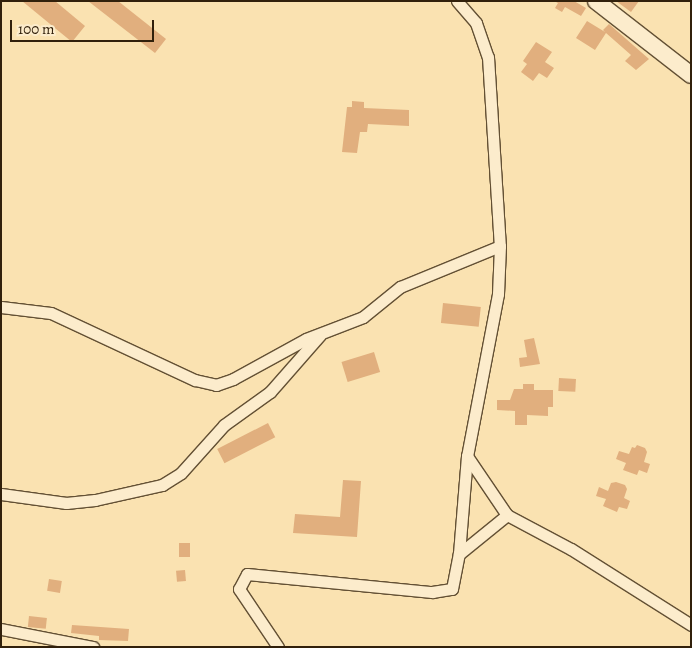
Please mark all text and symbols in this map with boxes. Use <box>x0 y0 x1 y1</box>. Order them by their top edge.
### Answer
scale bar <box>12 10 156 42</box>
text: 100 m <box>18 19 55 39</box>

